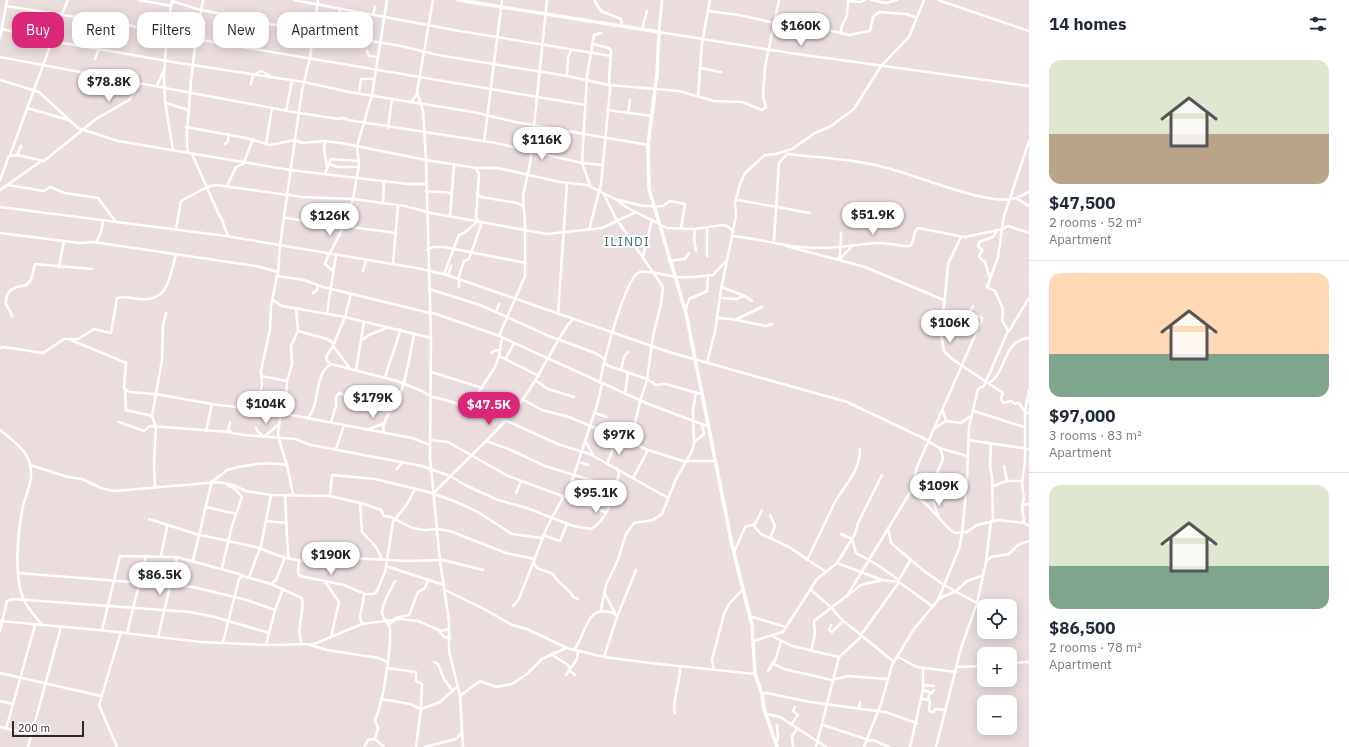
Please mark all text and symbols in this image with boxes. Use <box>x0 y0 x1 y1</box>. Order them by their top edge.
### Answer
chip: Buy <box>12 12 64 48</box>
chip: Rent <box>72 12 129 48</box>
chip: Filters <box>137 12 205 48</box>
chip: New <box>213 12 269 48</box>
chip: Apartment <box>277 12 373 48</box>
pin: $160K <box>773 13 829 47</box>
text: 14 homes <box>1049 13 1126 35</box>
icon: filters <box>1307 13 1329 35</box>
text: $160K <box>781 17 821 34</box>
pin: $78.8K <box>76 69 142 103</box>
text: $78.8K <box>87 73 131 90</box>
icon: home <box>1153 86 1225 158</box>
pin: $116K <box>514 127 570 161</box>
text: $116K <box>522 131 562 148</box>
text: $47,500 <box>1049 192 1116 214</box>
pin: $51.9K <box>840 202 906 236</box>
pin: $126K <box>302 203 358 237</box>
text: $51.9K <box>851 206 895 223</box>
text: $126K <box>310 207 350 224</box>
text: 2 rooms · 52 m² <box>1049 214 1142 231</box>
text: Apartment <box>1049 231 1112 248</box>
district label: ILINDI <box>604 233 650 250</box>
icon: home <box>1153 299 1225 371</box>
pin: $106K <box>922 310 978 344</box>
text: $106K <box>930 314 970 331</box>
pin: $179K <box>345 385 401 419</box>
text: $179K <box>353 389 393 406</box>
pin: $104K <box>238 391 294 425</box>
pin: $47.5K <box>456 392 522 426</box>
text: $104K <box>246 395 286 412</box>
text: $47.5K <box>467 396 511 413</box>
text: $97,000 <box>1049 405 1116 427</box>
pin: $97K <box>595 422 643 456</box>
text: $97K <box>603 426 635 443</box>
text: 3 rooms · 83 m² <box>1049 427 1142 444</box>
text: Apartment <box>1049 444 1112 461</box>
pin: $109K <box>911 473 967 507</box>
text: $109K <box>919 477 959 494</box>
pin: $95.1K <box>563 480 629 514</box>
text: $95.1K <box>574 484 618 501</box>
icon: home <box>1153 511 1225 583</box>
pin: $190K <box>303 542 359 576</box>
text: $190K <box>311 546 351 563</box>
pin: $86.5K <box>127 562 193 596</box>
text: $86.5K <box>138 566 182 583</box>
map controls <box>977 599 1017 735</box>
button: locate <box>977 599 1017 639</box>
text: $86,500 <box>1049 617 1116 639</box>
text: 2 rooms · 78 m² <box>1049 639 1142 656</box>
button: + <box>977 647 1017 687</box>
text: Apartment <box>1049 656 1112 673</box>
button: − <box>977 695 1017 735</box>
scale bar <box>12 719 84 738</box>
text: 200 m <box>18 721 50 735</box>

